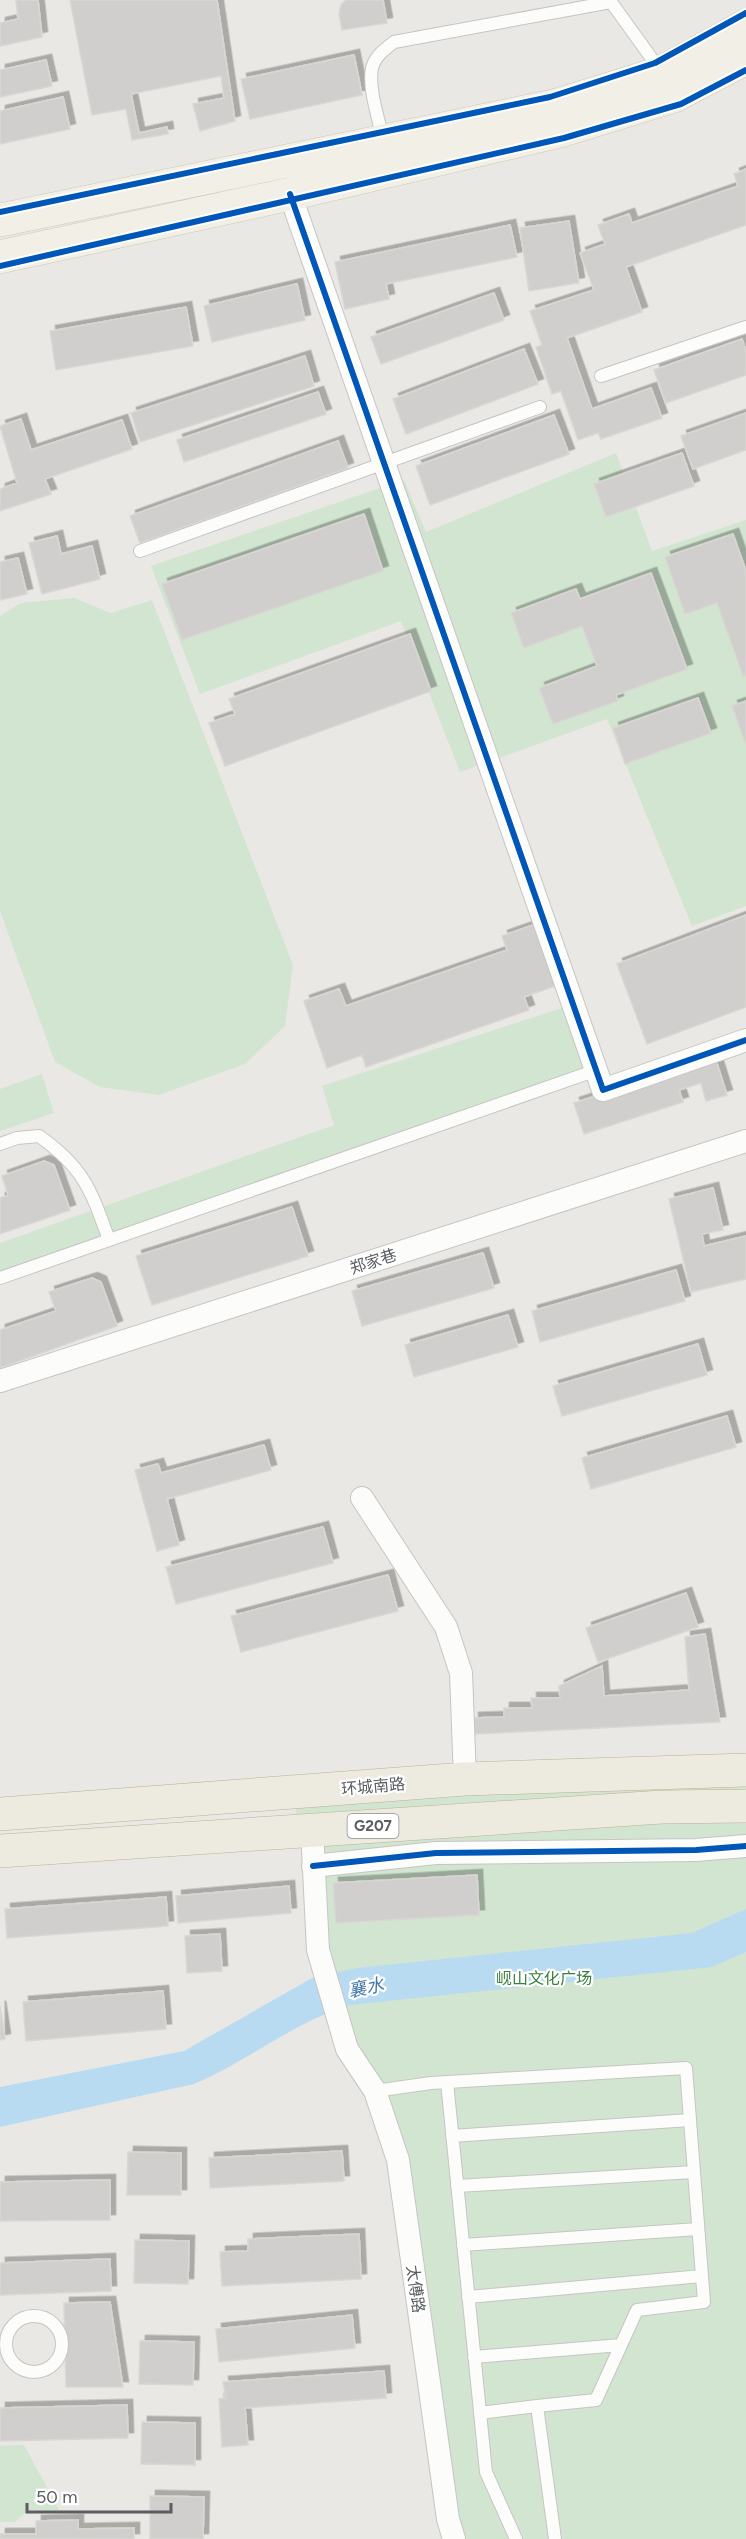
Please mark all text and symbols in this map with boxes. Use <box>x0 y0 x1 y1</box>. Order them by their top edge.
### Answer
street label: 郑家巷 <box>347 1245 399 1278</box>
street label: 环城南路 <box>340 1774 406 1799</box>
road number: G207 <box>348 1814 398 1838</box>
park label: 岘山文化广场 <box>496 1969 592 1988</box>
water label: 襄水 <box>346 1973 387 2003</box>
street label: 太傅路 <box>403 2264 428 2314</box>
scale bar <box>27 2476 171 2514</box>
text: 50 m <box>36 2486 78 2508</box>

